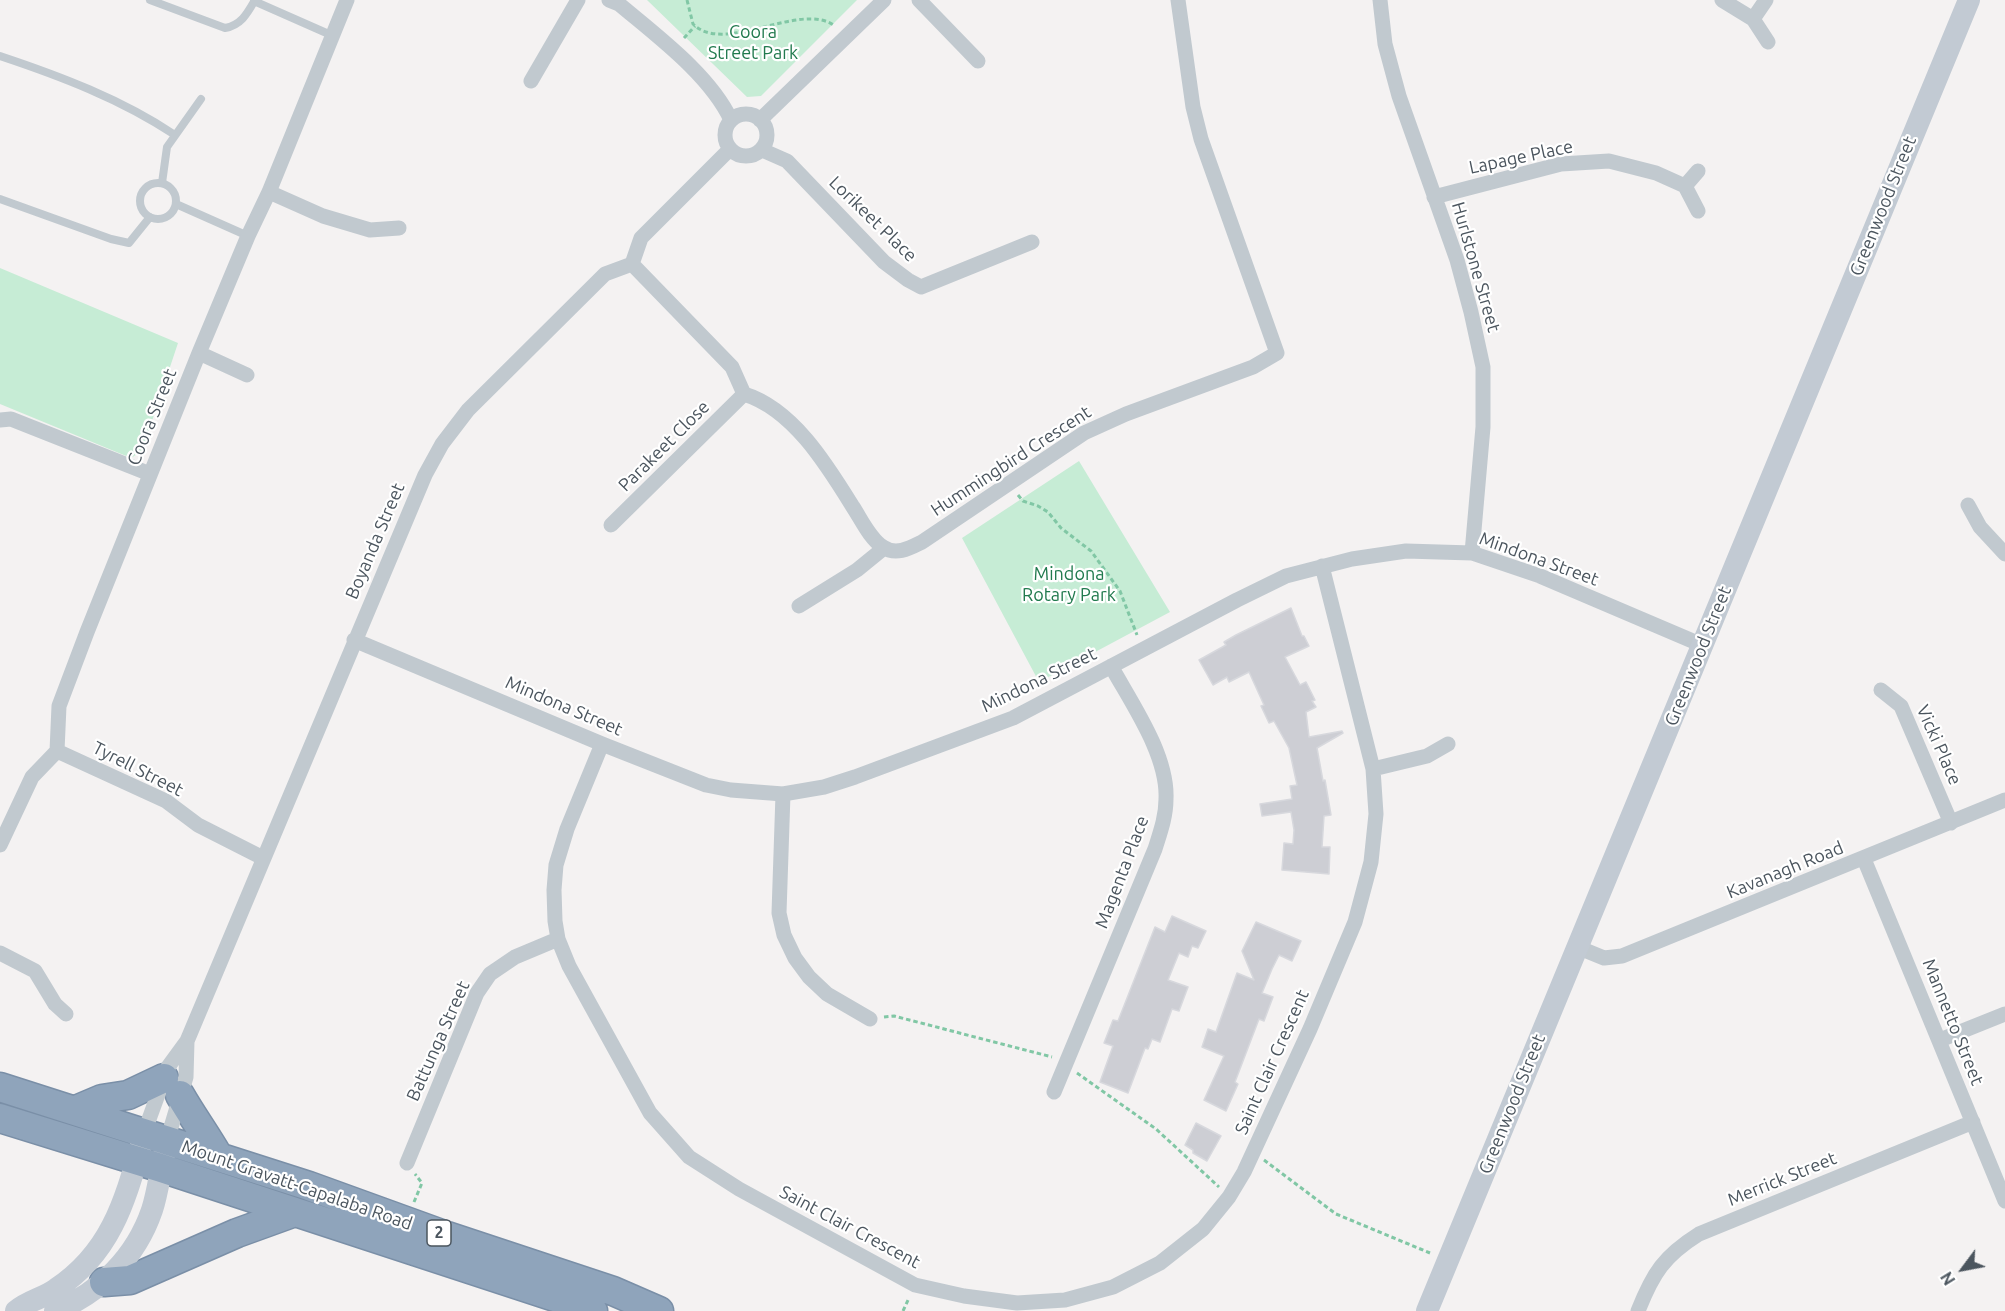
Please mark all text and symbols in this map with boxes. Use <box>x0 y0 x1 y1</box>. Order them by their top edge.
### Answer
park label: Coora Street Park <box>708 21 798 63</box>
street label: Greenwood Street <box>1845 133 1921 279</box>
street label: Lapage Place <box>1467 135 1575 179</box>
street label: Lorikeet Place <box>825 172 921 266</box>
street label: Hurlstone Street <box>1447 199 1505 335</box>
street label: Coora Street <box>123 365 181 469</box>
street label: Parakeet Close <box>614 396 714 496</box>
street label: Hummingbird Crescent <box>927 401 1095 521</box>
street label: Boyanda Street <box>341 480 409 602</box>
street label: Mindona Street <box>1476 527 1602 591</box>
park label: Mindona Rotary Park <box>1022 563 1116 606</box>
street label: Greenwood Street <box>1660 583 1736 729</box>
street label: Mindona Street <box>978 643 1100 717</box>
street label: Mindona Street <box>502 672 626 740</box>
street label: Vicki Place <box>1912 702 1966 788</box>
street label: Tyrell Street <box>89 737 187 801</box>
street label: Magenta Place <box>1091 813 1153 931</box>
street label: Kavanagh Road <box>1723 837 1847 903</box>
street label: Mannetto Street <box>1918 956 1988 1088</box>
street label: Battunga Street <box>402 978 474 1104</box>
street label: Saint Clair Crescent <box>1230 986 1314 1138</box>
street label: Greenwood Street <box>1474 1031 1550 1177</box>
street label: Mount Gravatt-Capalaba Road <box>179 1135 415 1235</box>
street label: Merrick Street <box>1724 1147 1840 1211</box>
street label: Saint Clair Crescent <box>776 1181 924 1273</box>
road number: 2 <box>427 1220 451 1246</box>
north arrow <box>1933 1239 1993 1299</box>
text: N <box>1937 1269 1959 1288</box>

